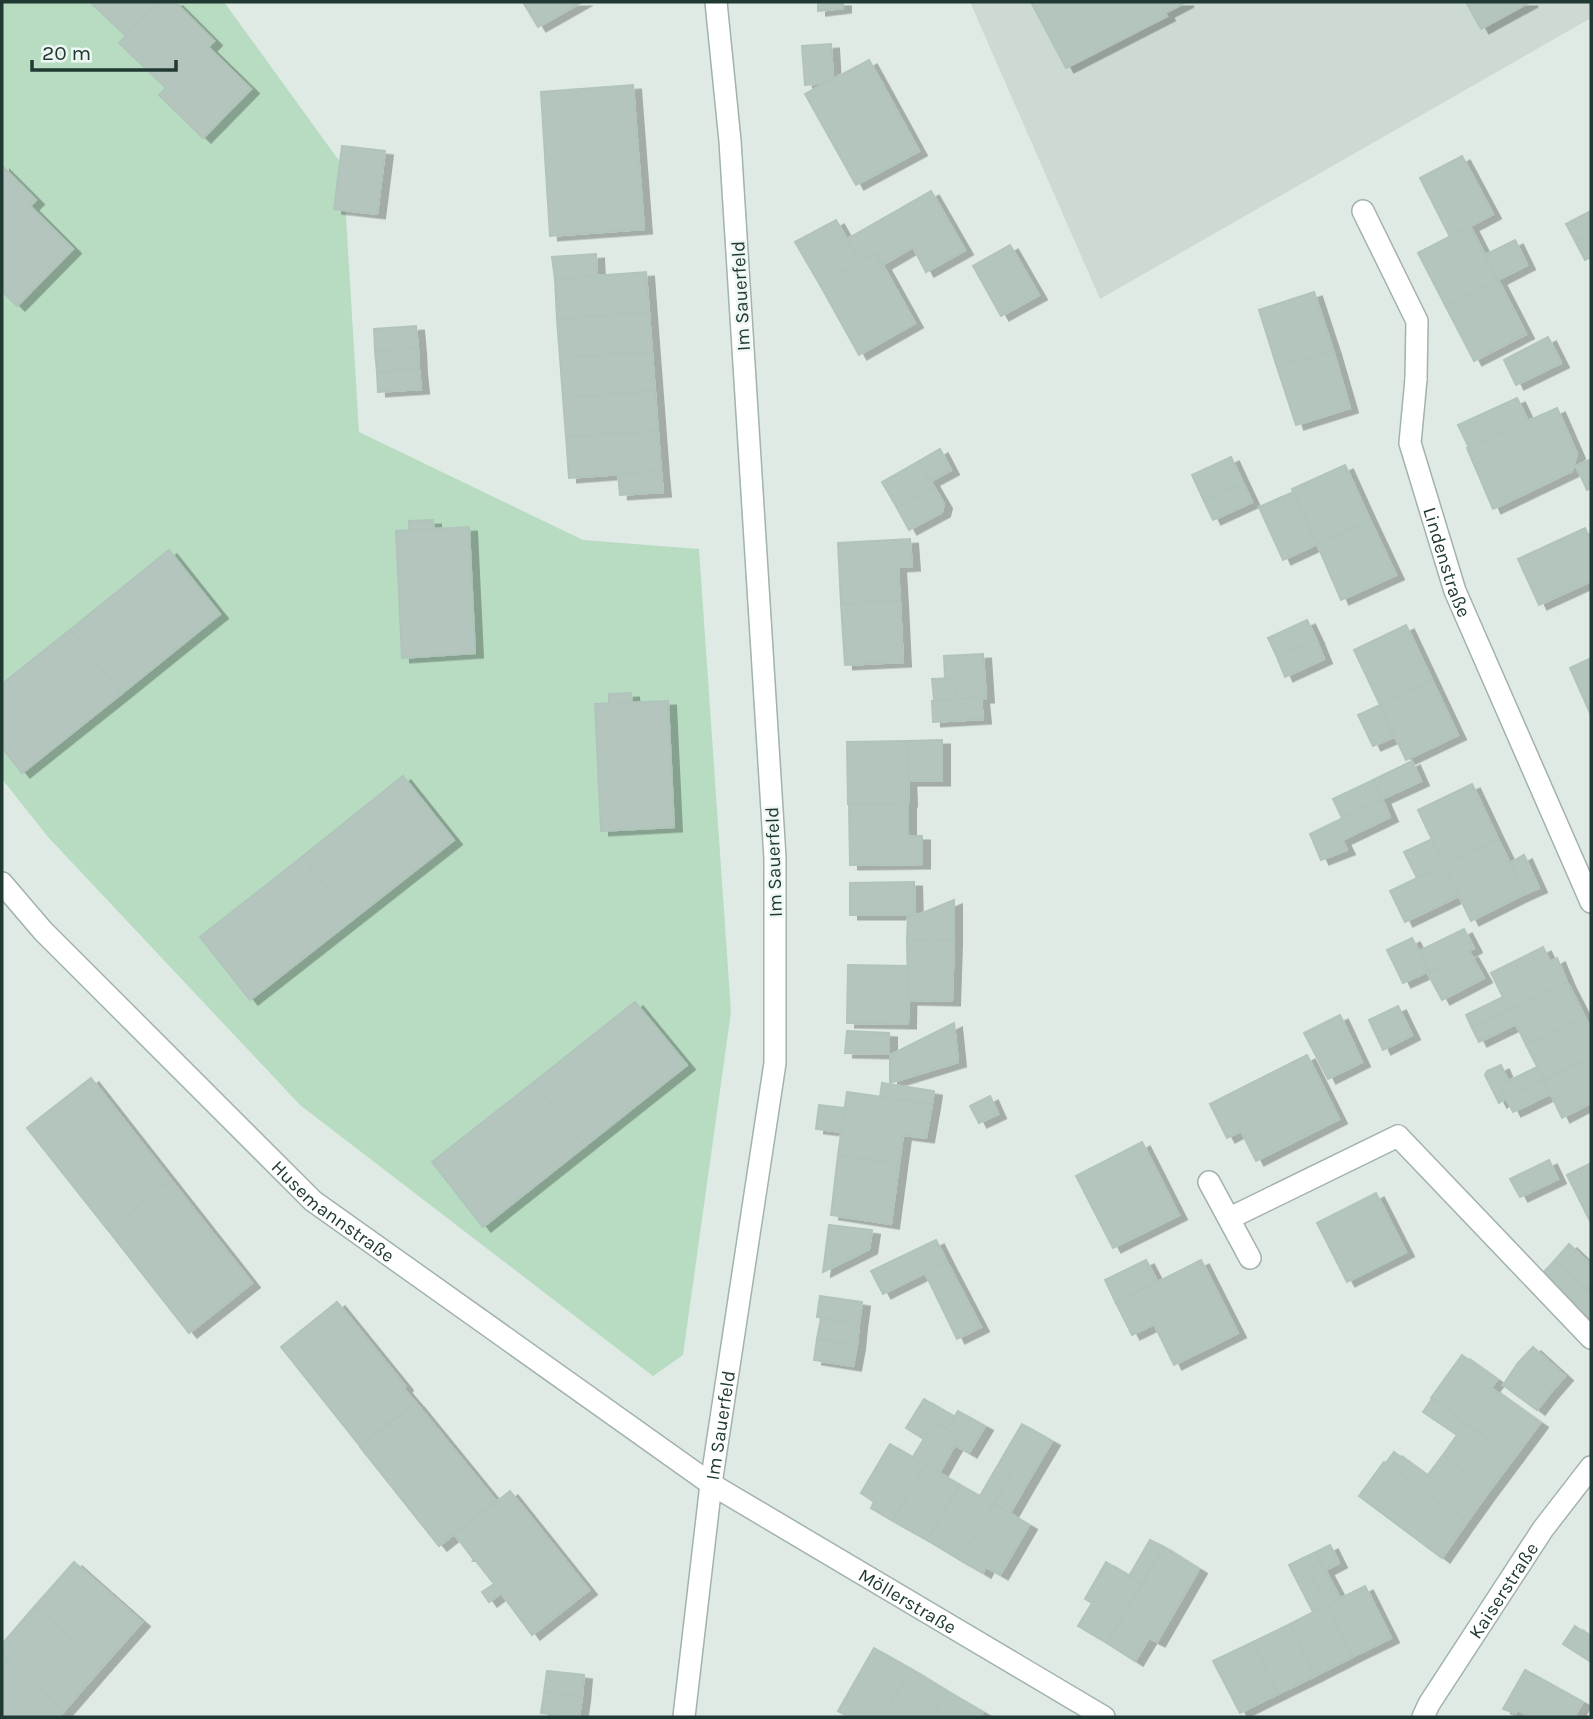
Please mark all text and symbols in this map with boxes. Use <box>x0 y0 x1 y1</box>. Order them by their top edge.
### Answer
scale bar <box>32 28 175 72</box>
text: 20 m <box>42 41 91 65</box>
street label: Im Sauerfeld <box>727 240 755 352</box>
street label: Lindenstraße <box>1418 505 1475 621</box>
street label: Im Sauerfeld <box>761 806 787 918</box>
street label: Husemannstraße <box>267 1156 398 1267</box>
street label: Im Sauerfeld <box>702 1369 740 1482</box>
street label: Kaiserstraße <box>1465 1539 1543 1643</box>
street label: Möllerstraße <box>854 1564 960 1639</box>

